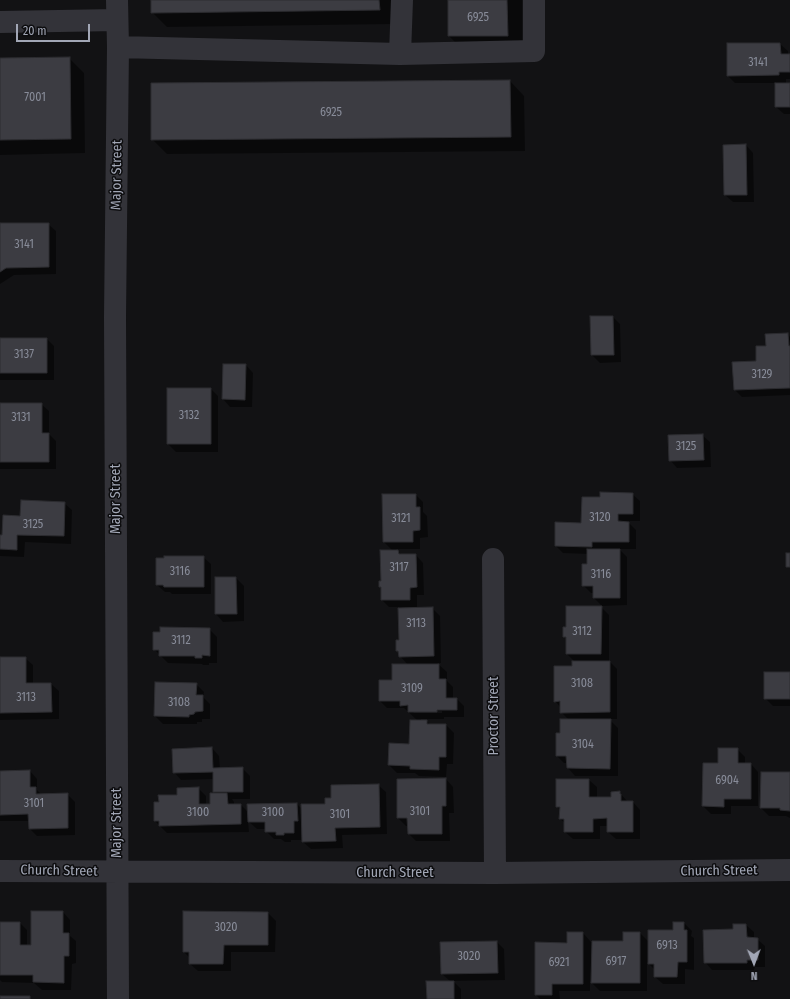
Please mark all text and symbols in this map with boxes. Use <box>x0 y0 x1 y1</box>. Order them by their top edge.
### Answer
house number: 6925 <box>467 11 489 25</box>
scale bar <box>18 16 92 42</box>
text: 20 m <box>23 24 47 38</box>
house number: 3141 <box>748 56 768 70</box>
house number: 7001 <box>24 91 46 105</box>
house number: 6925 <box>320 106 342 120</box>
street label: Major Street <box>108 140 126 210</box>
house number: 3141 <box>14 238 34 252</box>
house number: 3137 <box>14 348 34 362</box>
house number: 3129 <box>752 368 772 382</box>
house number: 3132 <box>179 409 199 423</box>
house number: 3131 <box>11 411 31 425</box>
house number: 3125 <box>676 440 696 454</box>
street label: Major Street <box>108 464 124 534</box>
house number: 3120 <box>589 511 611 525</box>
house number: 3121 <box>391 512 411 526</box>
house number: 3125 <box>23 518 43 532</box>
house number: 3117 <box>389 561 409 575</box>
house number: 3116 <box>170 565 190 579</box>
house number: 3116 <box>591 568 611 582</box>
house number: 3113 <box>406 617 426 631</box>
house number: 3112 <box>572 625 592 639</box>
house number: 3112 <box>171 634 191 648</box>
street label: Proctor Street <box>486 676 502 756</box>
house number: 3108 <box>571 677 593 691</box>
house number: 3109 <box>401 682 423 696</box>
house number: 3113 <box>16 691 36 705</box>
house number: 3108 <box>168 696 190 710</box>
house number: 3104 <box>572 738 594 752</box>
house number: 6904 <box>715 774 739 788</box>
street label: Major Street <box>109 788 125 858</box>
house number: 3101 <box>24 797 44 811</box>
house number: 3101 <box>410 805 430 819</box>
house number: 3100 <box>187 806 209 820</box>
house number: 3100 <box>262 806 284 820</box>
house number: 3101 <box>330 808 350 822</box>
street label: Church Street <box>20 862 98 880</box>
street label: Church Street <box>680 862 758 880</box>
street label: Church Street <box>356 865 434 881</box>
house number: 3020 <box>214 921 238 935</box>
house number: 6913 <box>656 939 678 953</box>
north arrow <box>734 943 774 983</box>
house number: 3020 <box>457 950 481 964</box>
house number: 6917 <box>606 955 626 969</box>
house number: 6921 <box>548 956 570 970</box>
text: N <box>751 969 758 982</box>

